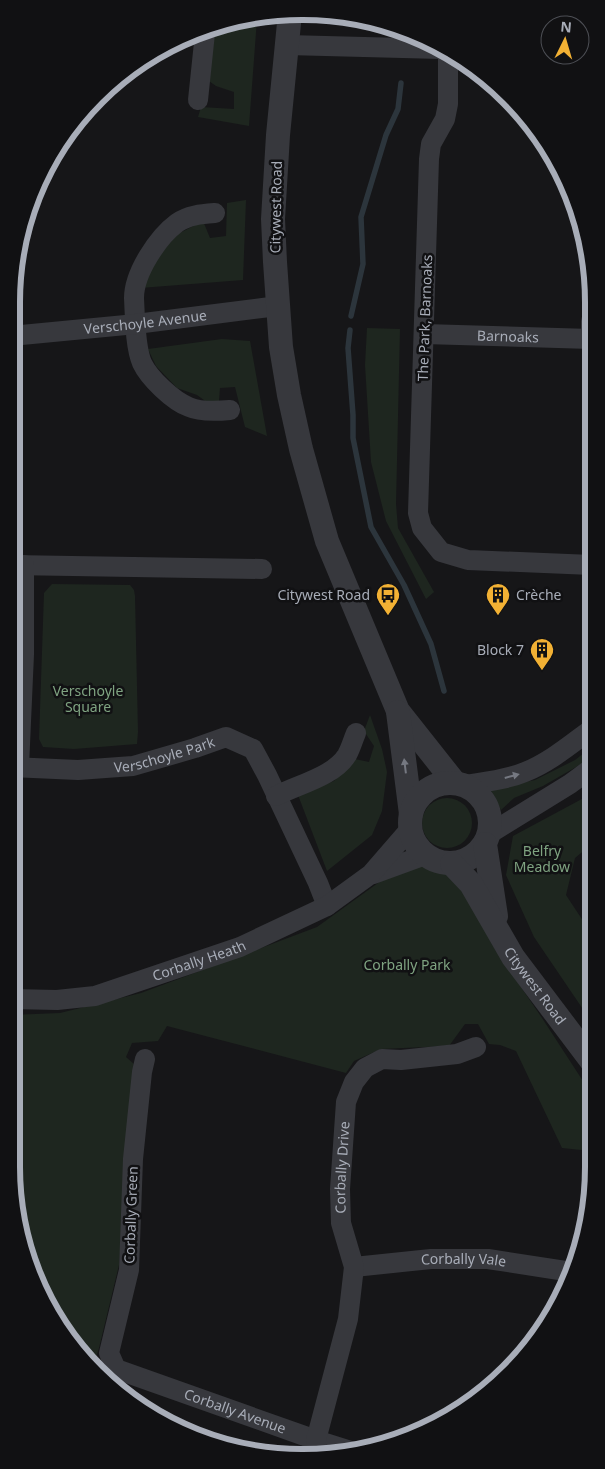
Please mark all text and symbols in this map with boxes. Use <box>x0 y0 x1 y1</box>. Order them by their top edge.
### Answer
north arrow <box>540 15 590 65</box>
text: N <box>560 17 573 37</box>
street label: Citywest Road <box>265 161 286 253</box>
street label: The Park, Barnoaks <box>413 254 436 382</box>
street label: Verschoyle Avenue <box>83 305 208 338</box>
street label: Barnoaks <box>477 326 540 346</box>
bus stop icon: Citywest Road <box>375 582 401 616</box>
building icon: Crèche <box>485 582 511 616</box>
place label: Citywest Road <box>277 585 370 604</box>
place label: Crèche <box>516 585 562 604</box>
building icon: Block 7 <box>529 637 555 671</box>
place label: Block 7 <box>477 640 524 659</box>
park label: Verschoyle Square <box>53 681 123 716</box>
street label: Verschoyle Park <box>113 732 218 776</box>
one-way arrow <box>401 757 409 773</box>
one-way arrow <box>505 772 520 780</box>
park label: Belfry Meadow <box>514 841 570 876</box>
street label: Corbally Heath <box>150 936 249 985</box>
street label: Citywest Road <box>500 943 571 1028</box>
park label: Corbally Park <box>363 955 451 974</box>
street label: Corbally Drive <box>330 1121 354 1214</box>
street label: Corbally Green <box>119 1166 142 1264</box>
street label: Corbally Vale <box>420 1249 508 1271</box>
street label: Corbally Avenue <box>182 1384 289 1438</box>

